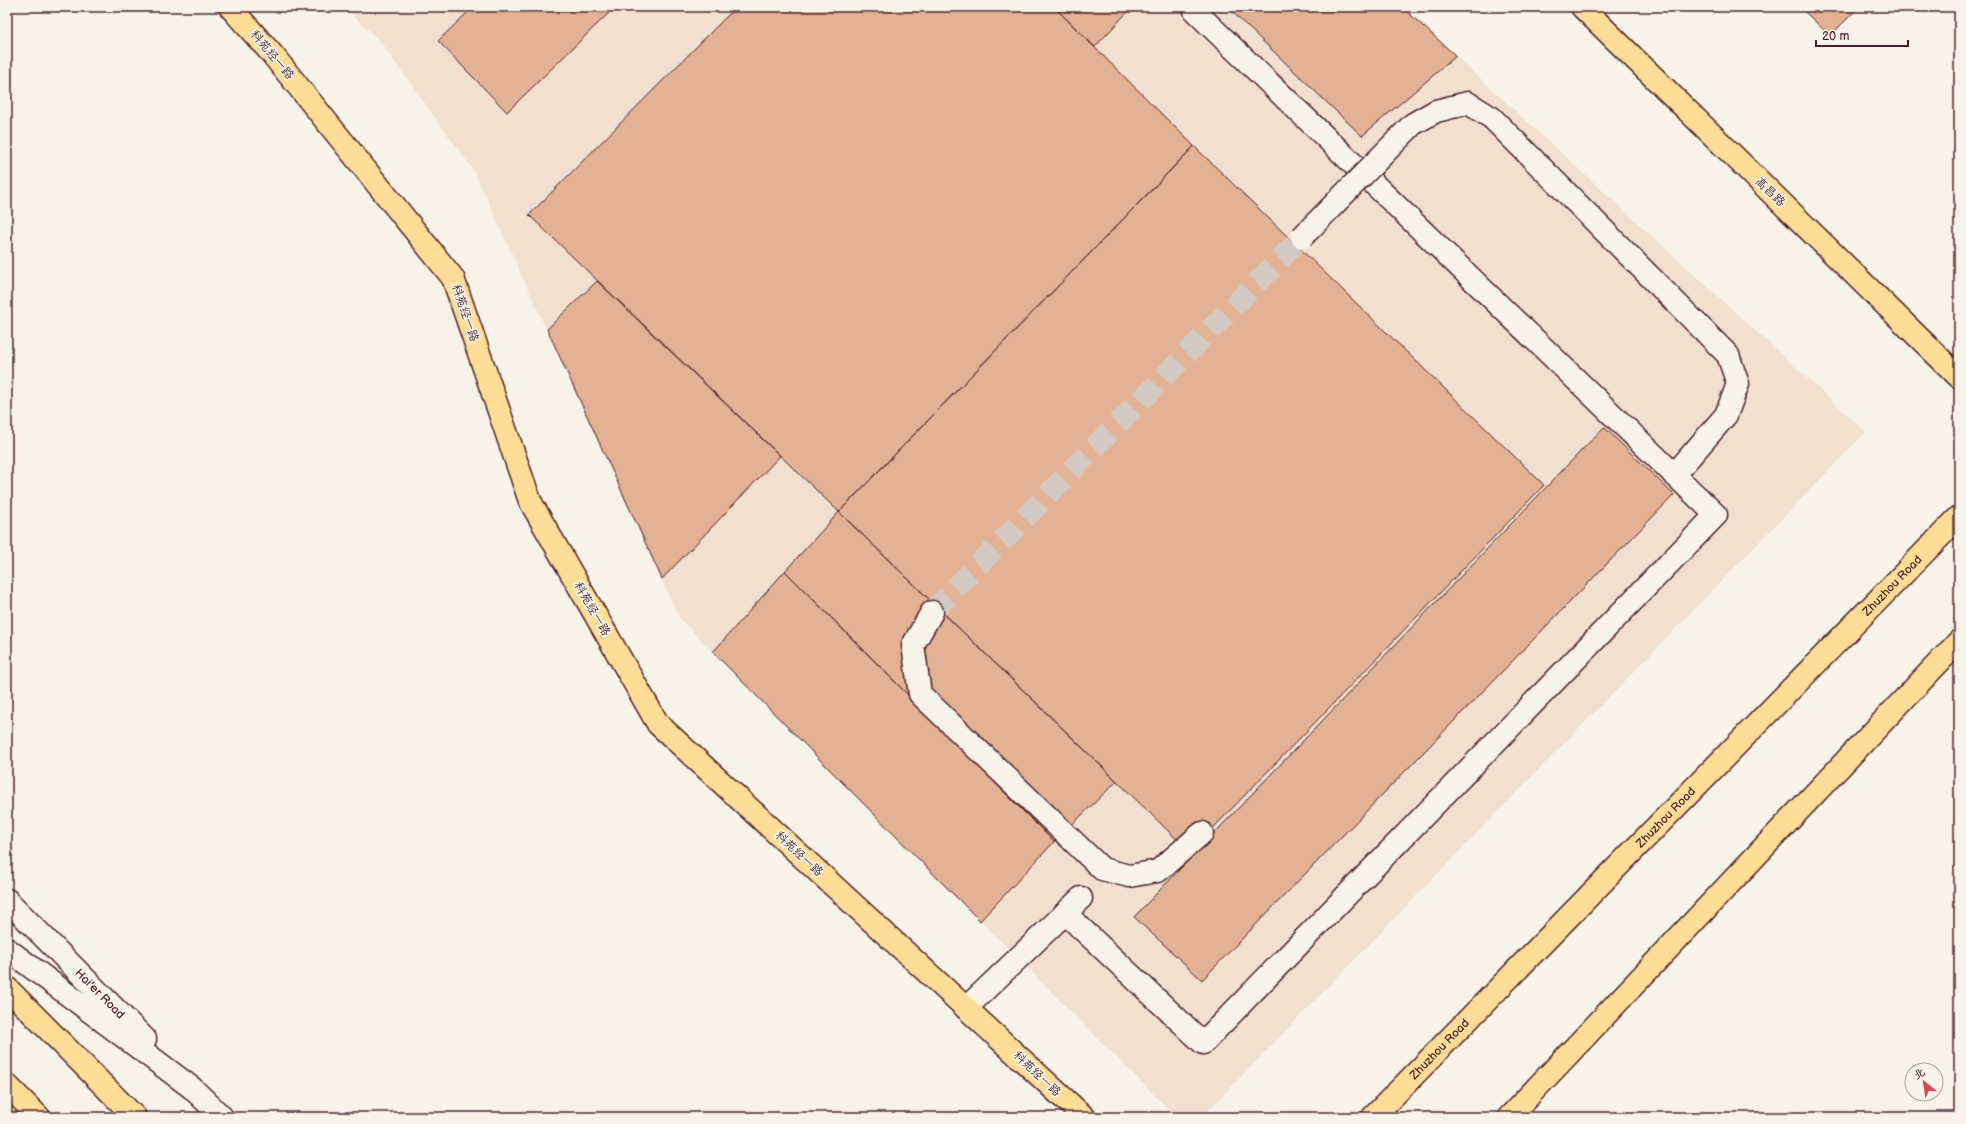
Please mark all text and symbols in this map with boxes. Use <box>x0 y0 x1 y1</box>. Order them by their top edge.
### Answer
scale bar <box>1816 22 1908 48</box>
street label: 科苑经一路 <box>247 27 297 83</box>
text: 20 m <box>1822 29 1849 44</box>
street label: 高昌路 <box>1752 174 1788 210</box>
street label: 科苑经一路 <box>448 282 482 344</box>
street label: Zhuzhou Road <box>1859 552 1925 620</box>
street label: 科苑经一路 <box>571 579 613 639</box>
street label: Zhuzhou Road <box>1632 784 1699 851</box>
street label: 科苑经一路 <box>772 828 826 880</box>
street label: Hai'er Road <box>72 965 128 1022</box>
street label: Zhuzhou Road <box>1406 1016 1472 1083</box>
street label: 科苑经一路 <box>1010 1048 1064 1100</box>
north arrow <box>1904 1062 1944 1102</box>
text: 北 <box>1911 1065 1927 1082</box>

